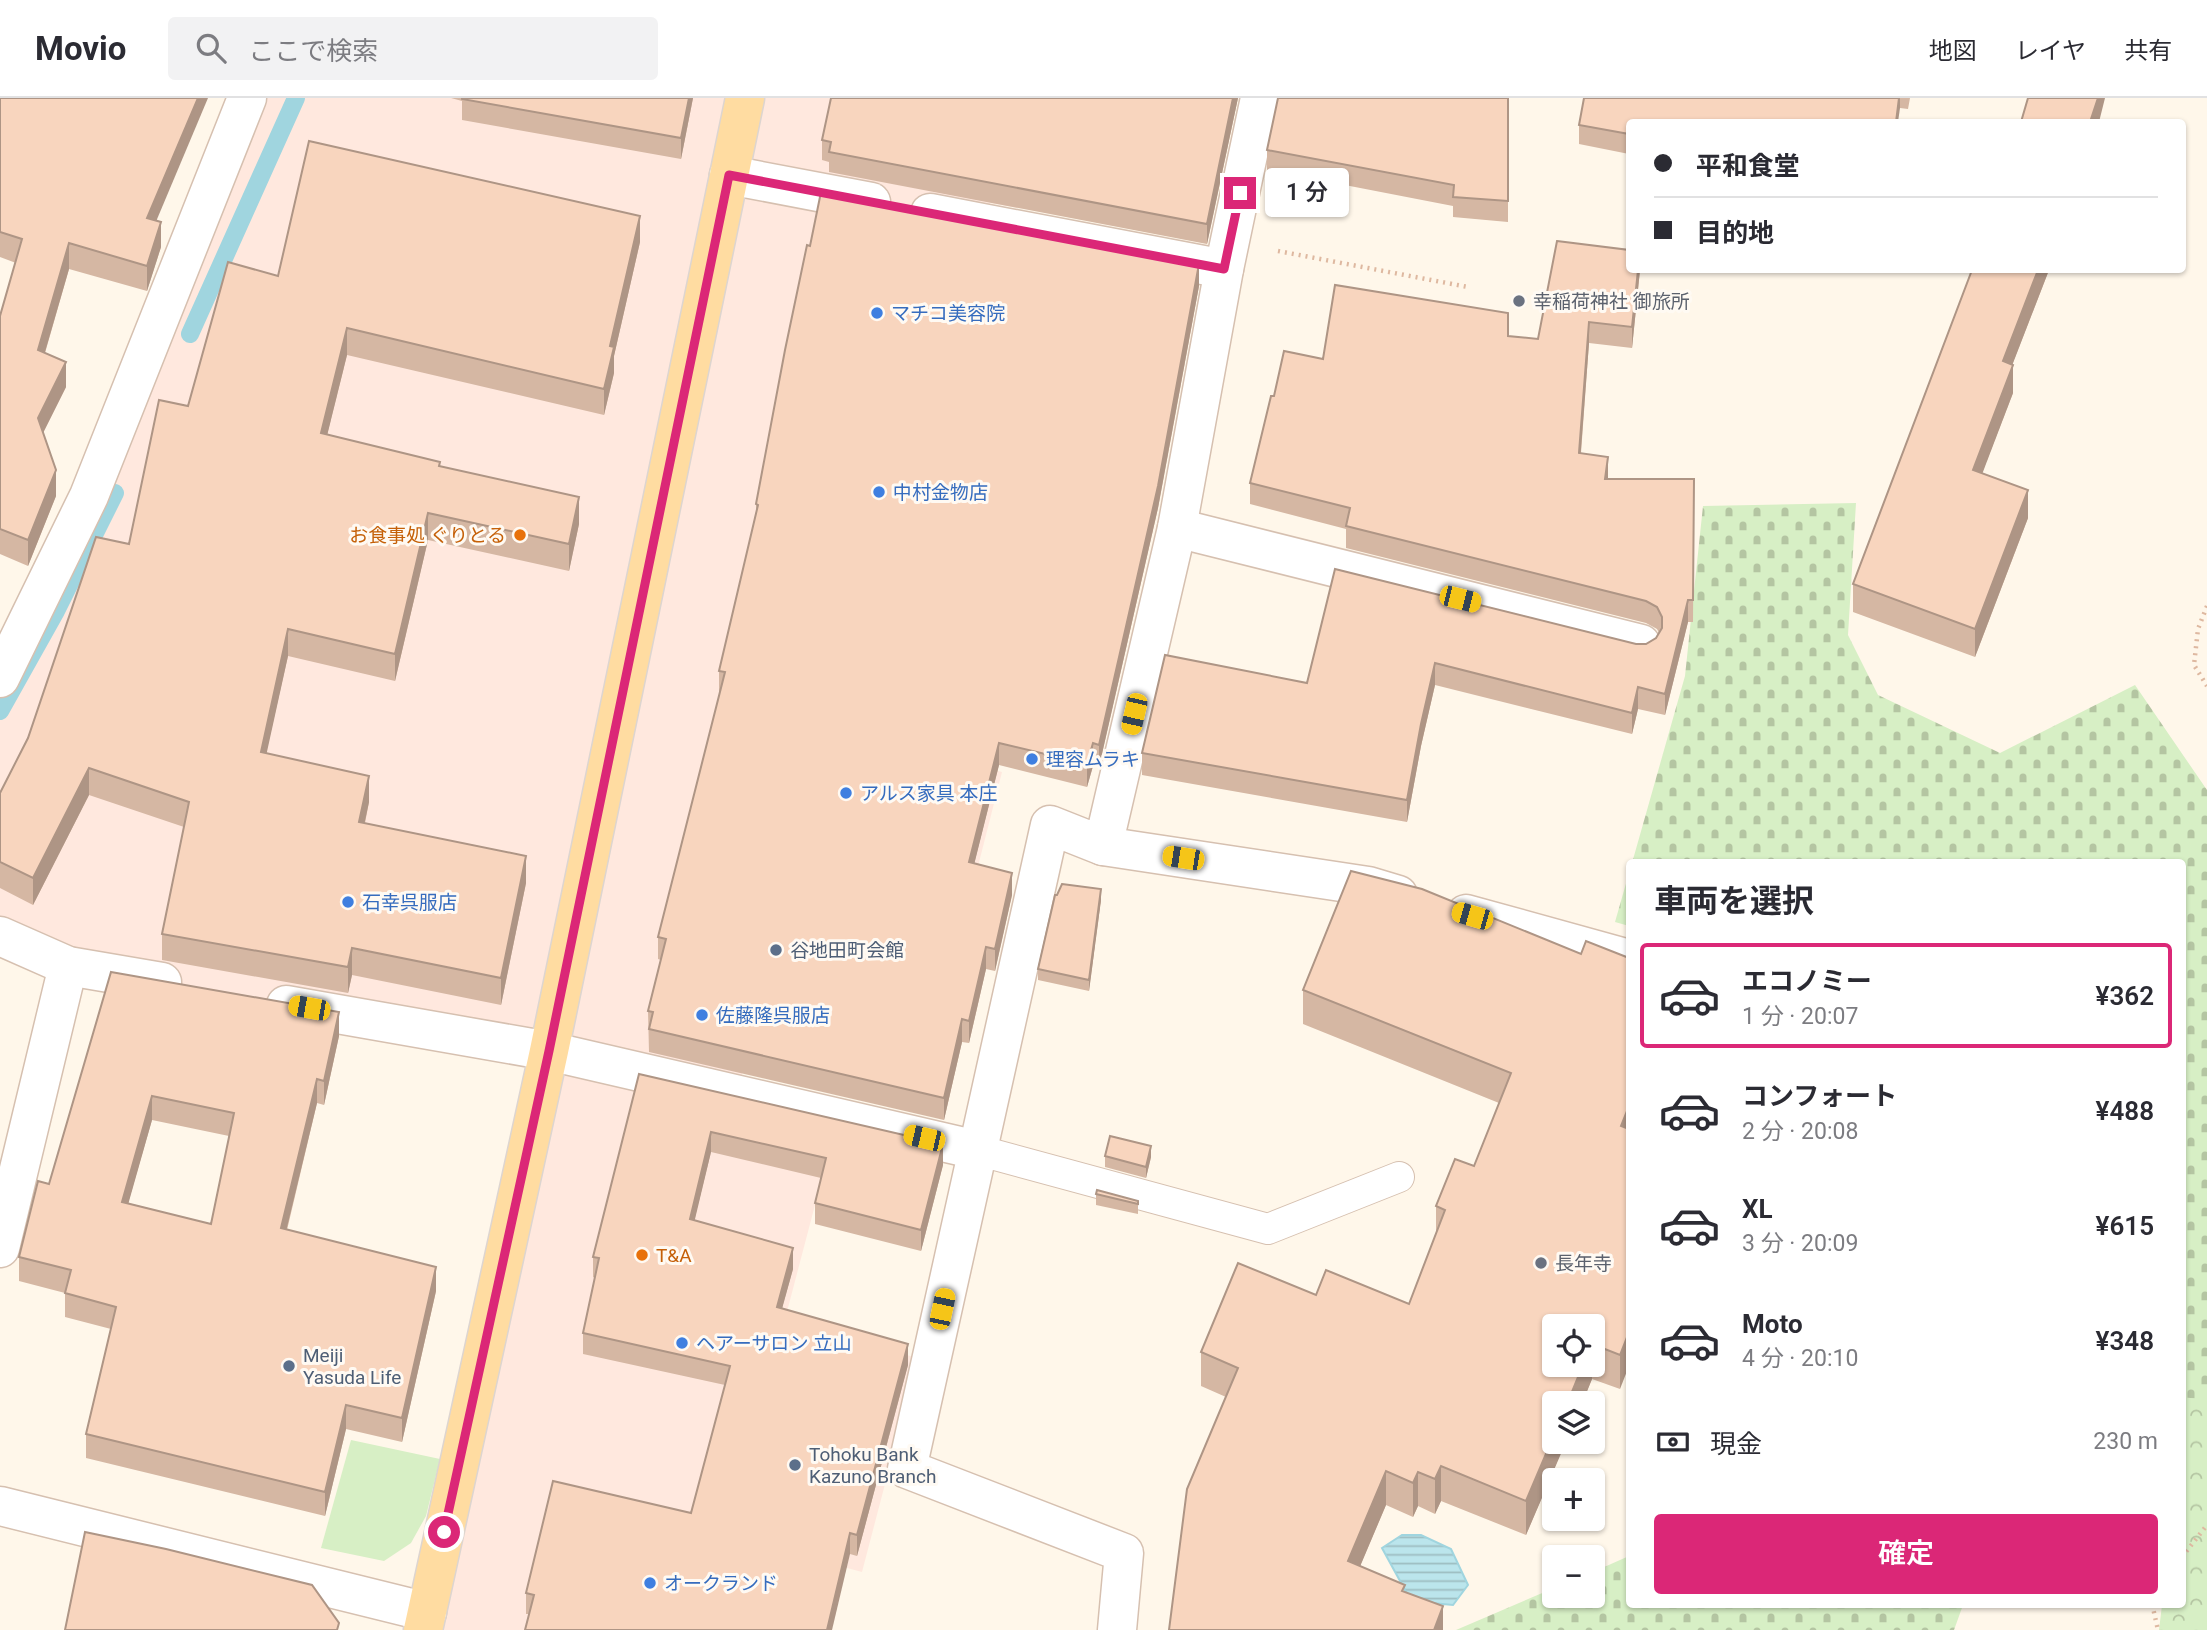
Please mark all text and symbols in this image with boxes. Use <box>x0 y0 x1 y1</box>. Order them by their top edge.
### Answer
search box <box>168 17 658 80</box>
text: Movio <box>35 29 126 68</box>
icon: search <box>192 29 230 67</box>
text: ここで検索 <box>248 36 378 66</box>
text: 地図 <box>1929 37 1977 65</box>
text: レイヤ <box>2015 37 2086 65</box>
text: 共有 <box>2124 37 2172 65</box>
text: 平和食堂 <box>1696 151 1800 181</box>
callout: 1 分 <box>1264 168 1348 217</box>
route end <box>1224 177 1256 209</box>
text: 1 分 <box>1286 179 1328 206</box>
text: 目的地 <box>1696 218 1774 248</box>
place label: 幸稲荷神社 御旅所 <box>1533 290 1690 313</box>
marker: 幸稲荷神社 御旅所 <box>1511 293 1527 309</box>
place label: マチコ美容院 <box>891 302 1005 325</box>
marker: マチコ美容院 <box>869 305 885 321</box>
place label: 中村金物店 <box>893 481 988 504</box>
marker: 中村金物店 <box>871 484 887 500</box>
place label: お食事処 ぐりとる <box>349 524 506 547</box>
marker: お食事処 ぐりとる <box>512 527 528 543</box>
car <box>1438 584 1483 614</box>
car <box>1120 691 1149 737</box>
place label: 理容ムラキ <box>1046 748 1140 771</box>
marker: 理容ムラキ <box>1024 751 1040 767</box>
place label: アルス家具 本庄 <box>860 782 998 805</box>
marker: アルス家具 本庄 <box>838 785 854 801</box>
car <box>1161 844 1206 872</box>
text: 車両を選択 <box>1654 882 1814 920</box>
place label: 石幸呉服店 <box>362 891 457 914</box>
marker: 石幸呉服店 <box>340 894 356 910</box>
car <box>1449 900 1496 932</box>
place label: 谷地田町会館 <box>790 939 904 962</box>
marker: 谷地田町会館 <box>768 942 784 958</box>
icon: car <box>1658 964 1721 1027</box>
text: エコノミー <box>1742 966 1872 996</box>
text: ¥362 <box>2096 981 2154 1011</box>
car <box>287 994 332 1022</box>
text: 1 分 · 20:07 <box>1742 1003 1858 1030</box>
place label: 佐藤隆呉服店 <box>716 1004 830 1027</box>
marker: 佐藤隆呉服店 <box>694 1007 710 1023</box>
icon: car <box>1658 1079 1721 1142</box>
text: コンフォート <box>1742 1081 1897 1111</box>
text: ¥488 <box>2096 1096 2154 1126</box>
text: 2 分 · 20:08 <box>1742 1118 1858 1145</box>
car <box>902 1123 947 1153</box>
icon: car <box>1658 1194 1721 1257</box>
text: XL <box>1742 1194 1773 1224</box>
text: ¥615 <box>2096 1211 2154 1241</box>
text: 3 分 · 20:09 <box>1742 1230 1858 1257</box>
place label: T&A <box>656 1244 692 1267</box>
marker: T&A <box>634 1247 650 1263</box>
place label: 長年寺 <box>1555 1252 1612 1275</box>
marker: 長年寺 <box>1533 1255 1549 1271</box>
car <box>928 1286 957 1332</box>
icon: car <box>1658 1309 1721 1372</box>
text: Moto <box>1742 1309 1803 1339</box>
map controls <box>1542 1314 1605 1608</box>
button: locate <box>1542 1314 1605 1377</box>
text: ¥348 <box>2096 1326 2154 1356</box>
place label: ヘアーサロン 立山 <box>696 1332 851 1355</box>
marker: ヘアーサロン 立山 <box>674 1335 690 1351</box>
place label: Meiji Yasuda Life <box>303 1344 401 1389</box>
text: 4 分 · 20:10 <box>1742 1345 1858 1372</box>
marker: Meiji Yasuda Life <box>281 1358 297 1374</box>
button: layers <box>1542 1391 1605 1454</box>
icon: cash <box>1654 1423 1692 1461</box>
text: 230 m <box>2093 1428 2158 1455</box>
text: 現金 <box>1710 1429 1762 1459</box>
place label: Tohoku Bank Kazuno Branch <box>809 1443 936 1488</box>
marker: Tohoku Bank Kazuno Branch <box>787 1457 803 1473</box>
button: + <box>1542 1468 1605 1531</box>
button: 確定 <box>1654 1514 2158 1594</box>
route start <box>428 1516 460 1548</box>
button: − <box>1542 1545 1605 1608</box>
place label: オークランド <box>664 1572 778 1595</box>
marker: オークランド <box>642 1575 658 1591</box>

